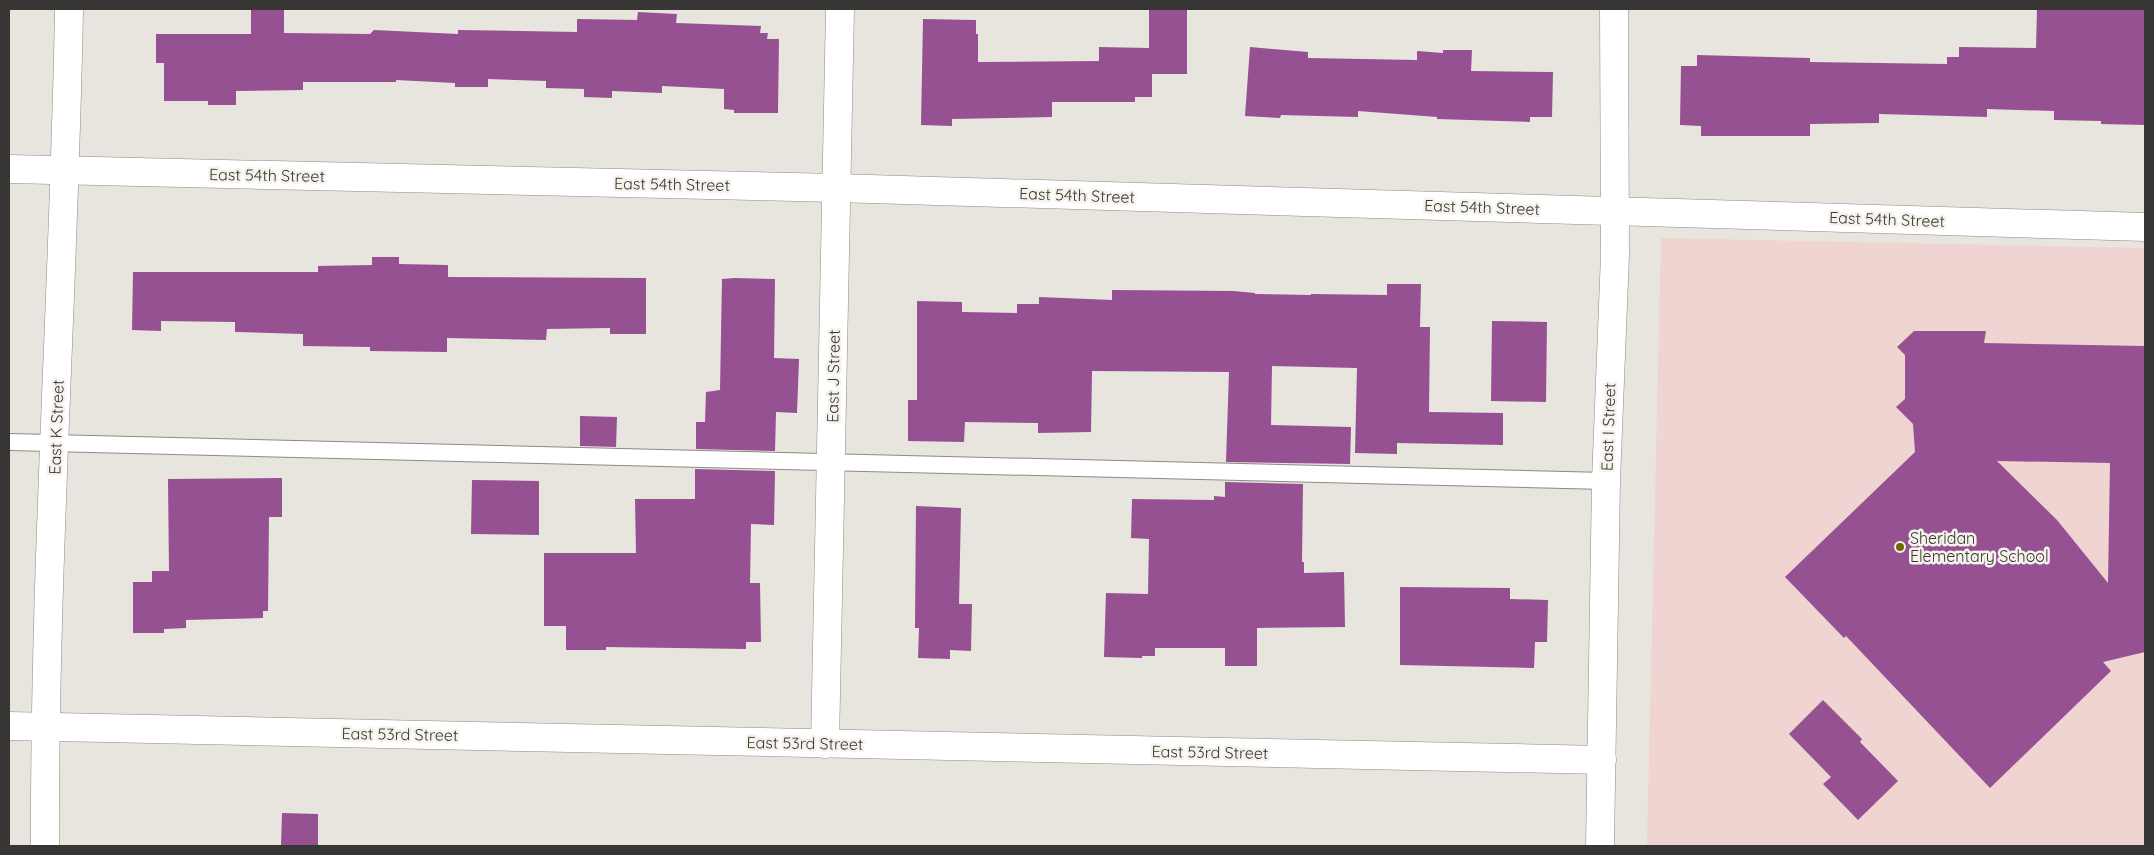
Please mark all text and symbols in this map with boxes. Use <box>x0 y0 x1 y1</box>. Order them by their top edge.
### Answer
street label: East 54th Street <box>209 164 325 186</box>
street label: East 54th Street <box>614 173 730 195</box>
street label: East 54th Street <box>1019 183 1135 207</box>
street label: East 54th Street <box>1424 195 1540 219</box>
street label: East 54th Street <box>1829 207 1945 231</box>
street label: East J Street <box>822 329 844 423</box>
street label: East K Street <box>44 379 68 475</box>
street label: East I Street <box>1596 383 1620 471</box>
place label: Sheridan Elementary School <box>1910 528 2049 566</box>
marker: Sheridan Elementary School <box>1894 541 1906 553</box>
street label: East 53rd Street <box>341 723 459 745</box>
street label: East 53rd Street <box>746 732 864 754</box>
street label: East 53rd Street <box>1151 741 1269 763</box>

